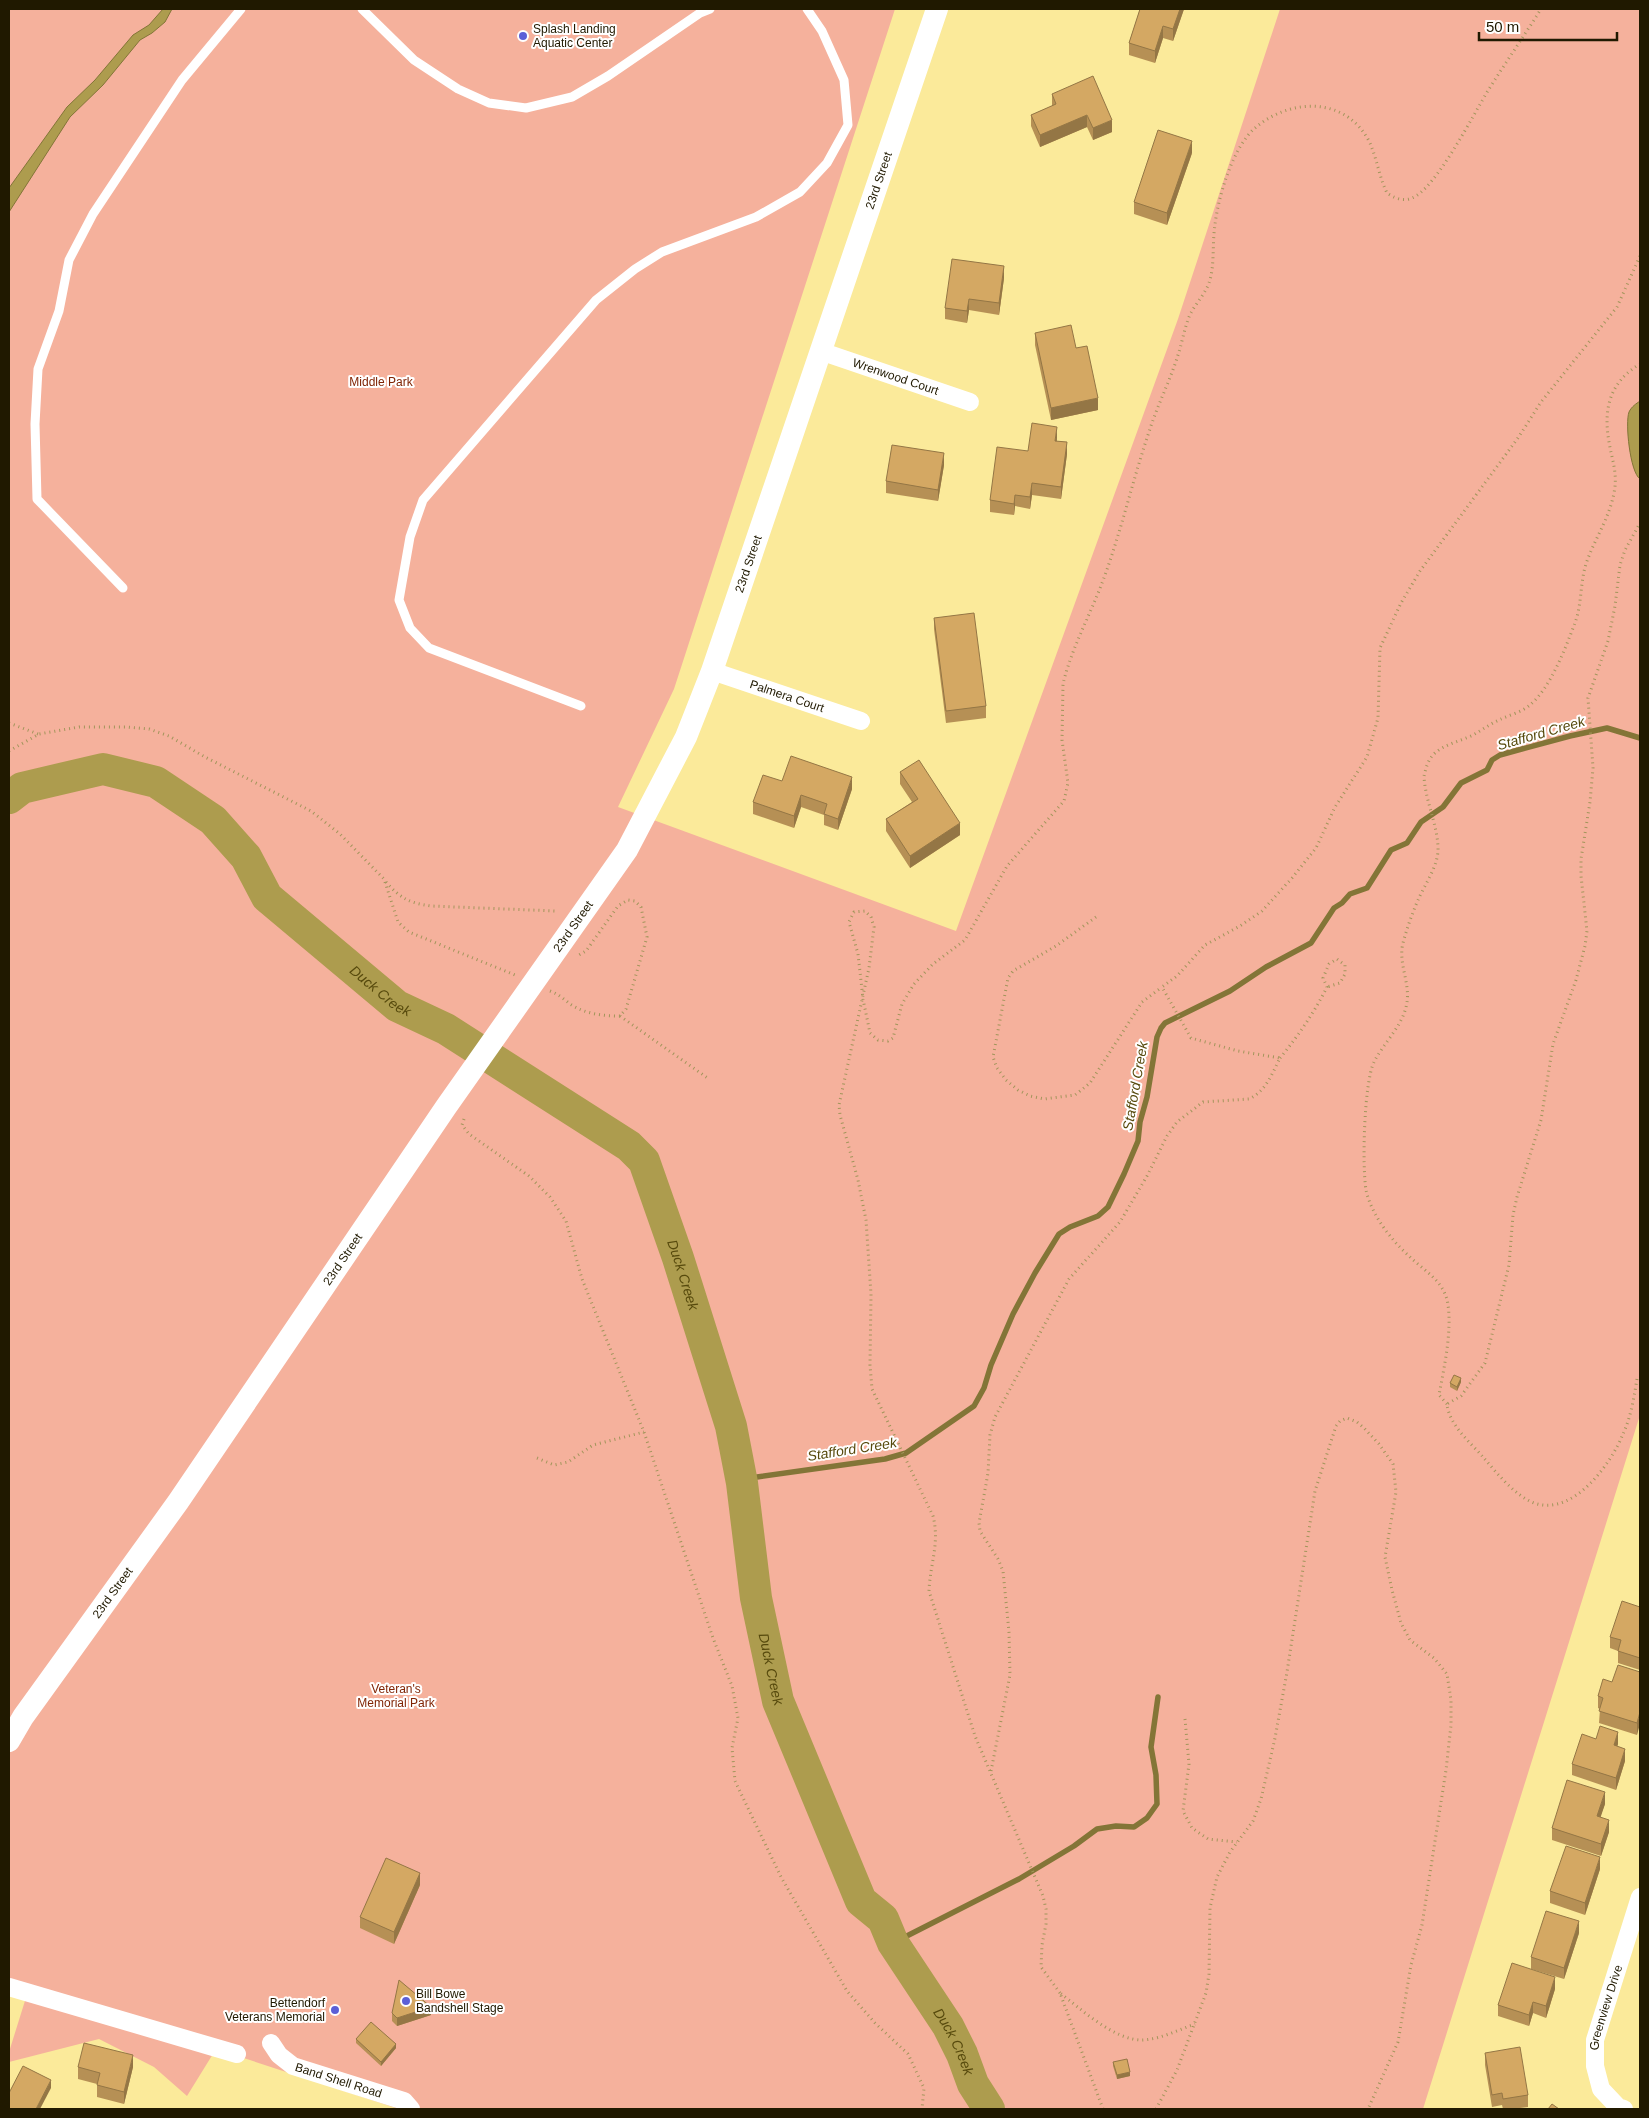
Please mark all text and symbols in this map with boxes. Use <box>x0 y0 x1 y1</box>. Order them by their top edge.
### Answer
scale bar <box>1479 10 1616 42</box>
text: 50 m <box>1486 18 1519 35</box>
place label: Splash Landing Aquatic Center <box>533 22 616 50</box>
marker: Splash Landing Aquatic Center <box>517 30 529 42</box>
street label: 23rd Street <box>863 149 895 211</box>
street label: Wrenwood Court <box>851 356 941 398</box>
park label: Middle Park <box>349 375 414 389</box>
street label: 23rd Street <box>732 533 765 594</box>
street label: Palmera Court <box>748 677 826 715</box>
water label: Stafford Creek <box>1495 713 1588 753</box>
street label: 23rd Street <box>550 898 596 955</box>
water label: Duck Creek <box>347 962 414 1020</box>
water label: Stafford Creek <box>1119 1039 1151 1132</box>
street label: 23rd Street <box>320 1230 365 1288</box>
water label: Duck Creek <box>664 1237 702 1313</box>
water label: Stafford Creek <box>806 1434 899 1464</box>
street label: 23rd Street <box>90 1564 136 1621</box>
water label: Duck Creek <box>756 1631 787 1709</box>
park label: Veteran's Memorial Park <box>357 1682 436 1710</box>
street label: Greenview Drive <box>1588 1963 1625 2050</box>
place label: Bill Bowe Bandshell Stage <box>416 1987 504 2015</box>
marker: Bill Bowe Bandshell Stage <box>400 1995 412 2007</box>
place label: Bettendorf Veterans Memorial <box>225 1996 326 2024</box>
marker: Bettendorf Veterans Memorial <box>329 2004 341 2016</box>
water label: Duck Creek <box>930 2005 977 2078</box>
street label: Band Shell Road <box>293 2060 384 2101</box>

